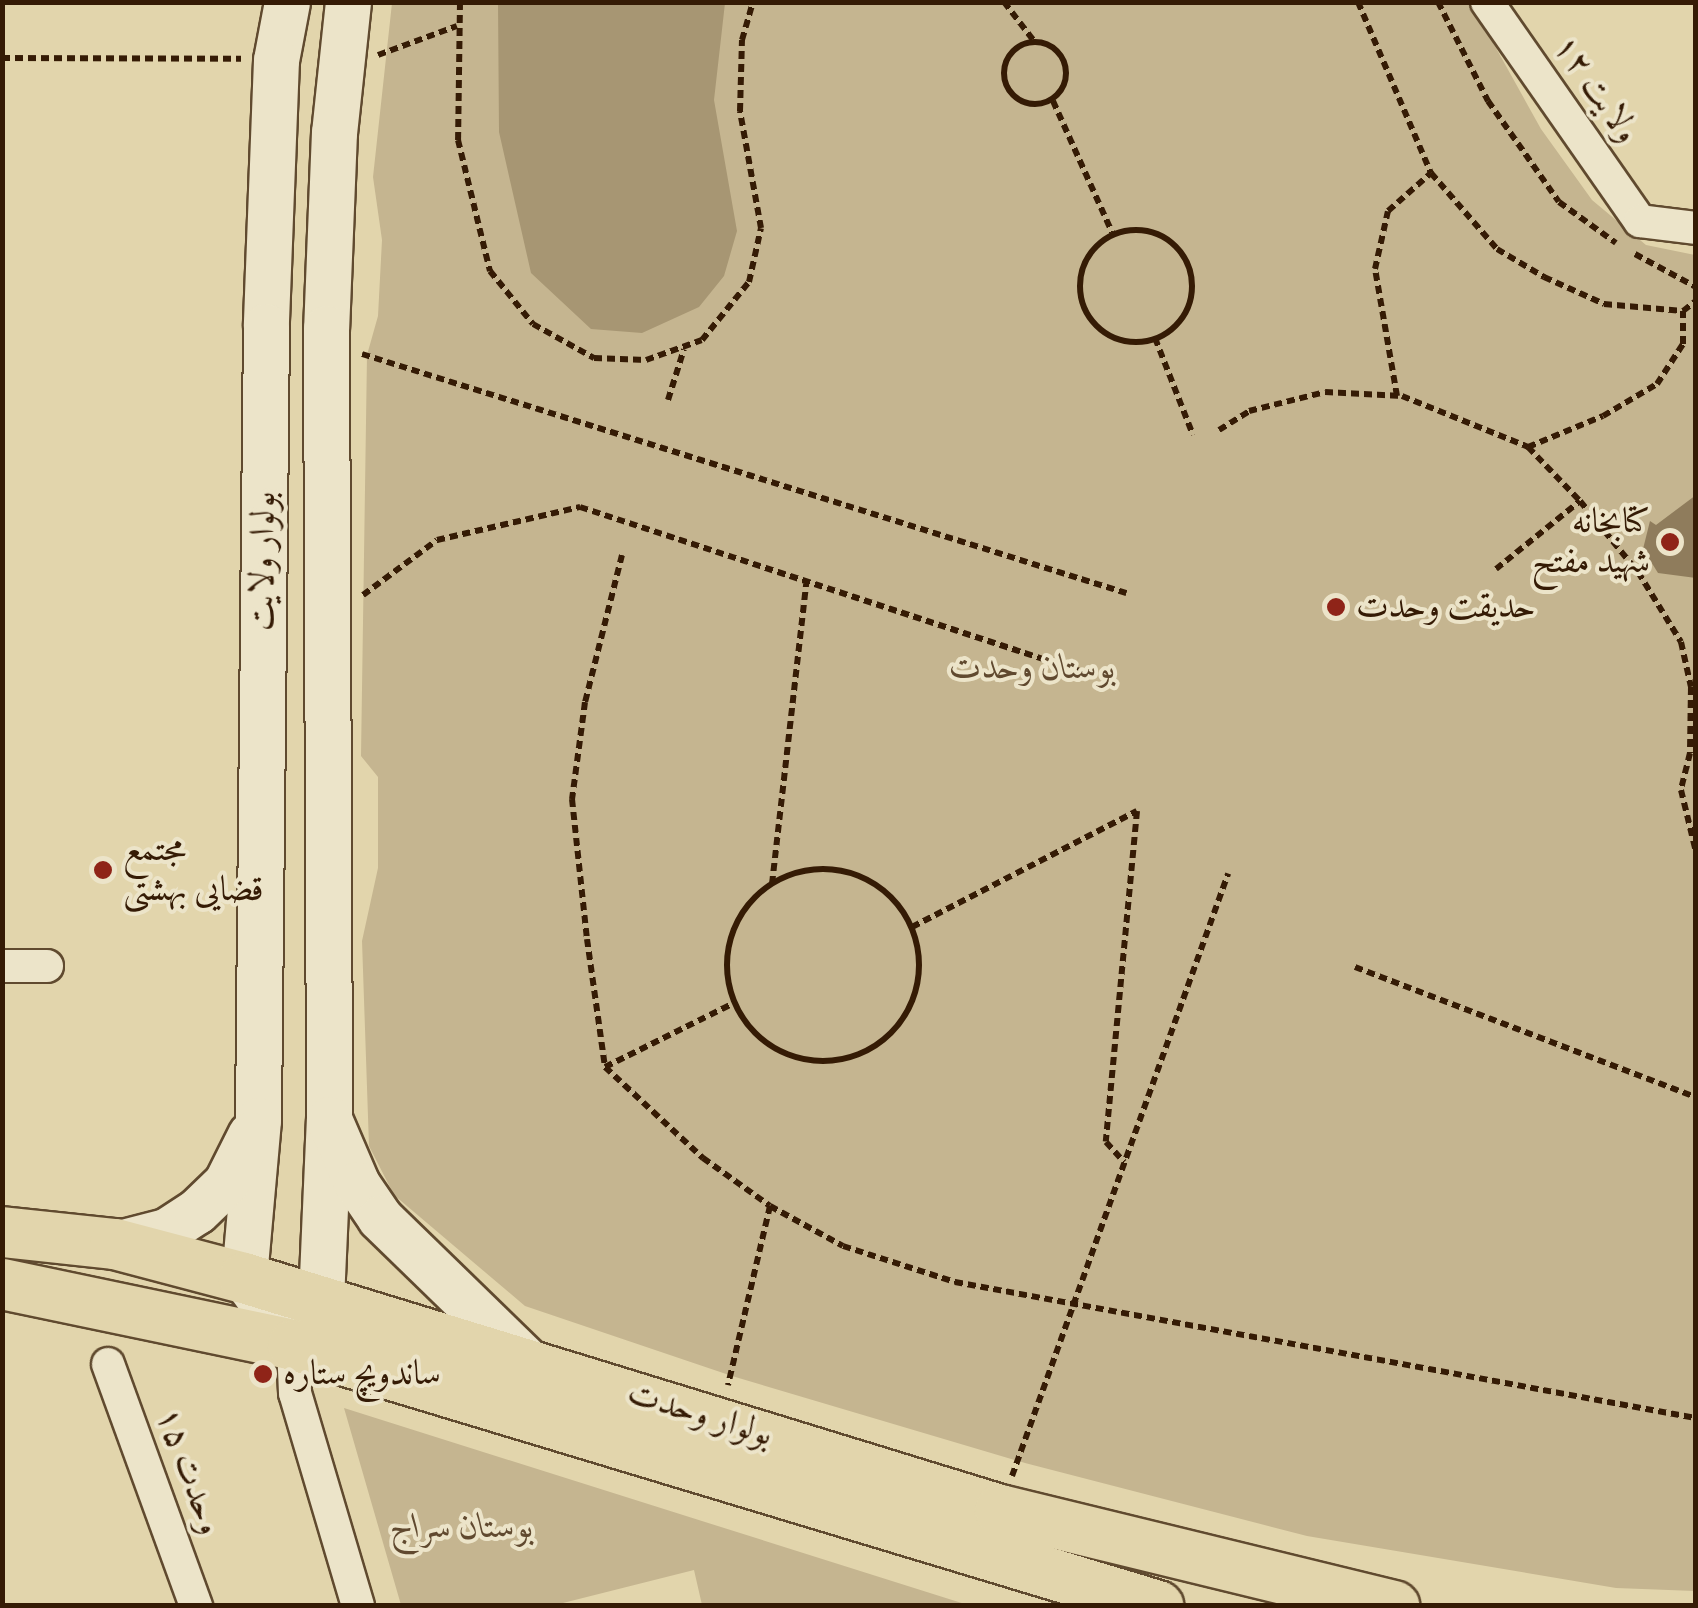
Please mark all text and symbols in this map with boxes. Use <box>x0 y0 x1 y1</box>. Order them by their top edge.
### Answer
street label: ولایت ۱۲ <box>1544 27 1648 151</box>
street label: بولوار ولایت <box>241 491 285 631</box>
place label: کتابخانه شهید مفتح <box>1532 501 1650 583</box>
marker: کتابخانه شهید مفتح <box>1659 531 1681 553</box>
place label: حدیقت وحدت <box>1356 586 1536 628</box>
marker: حدیقت وحدت <box>1325 596 1347 618</box>
park label: بوستان وحدت <box>950 647 1116 689</box>
place label: مجتمع قضایی بهشتی <box>123 829 263 911</box>
marker: مجتمع قضایی بهشتی <box>92 859 114 881</box>
place label: ساندویچ ستاره <box>283 1353 441 1395</box>
marker: ساندویچ ستاره <box>252 1363 274 1385</box>
street label: بولوار وحدت <box>622 1372 778 1456</box>
street label: وحدت ۱۵ <box>147 1402 231 1540</box>
park label: بوستان سراج <box>390 1506 534 1548</box>

